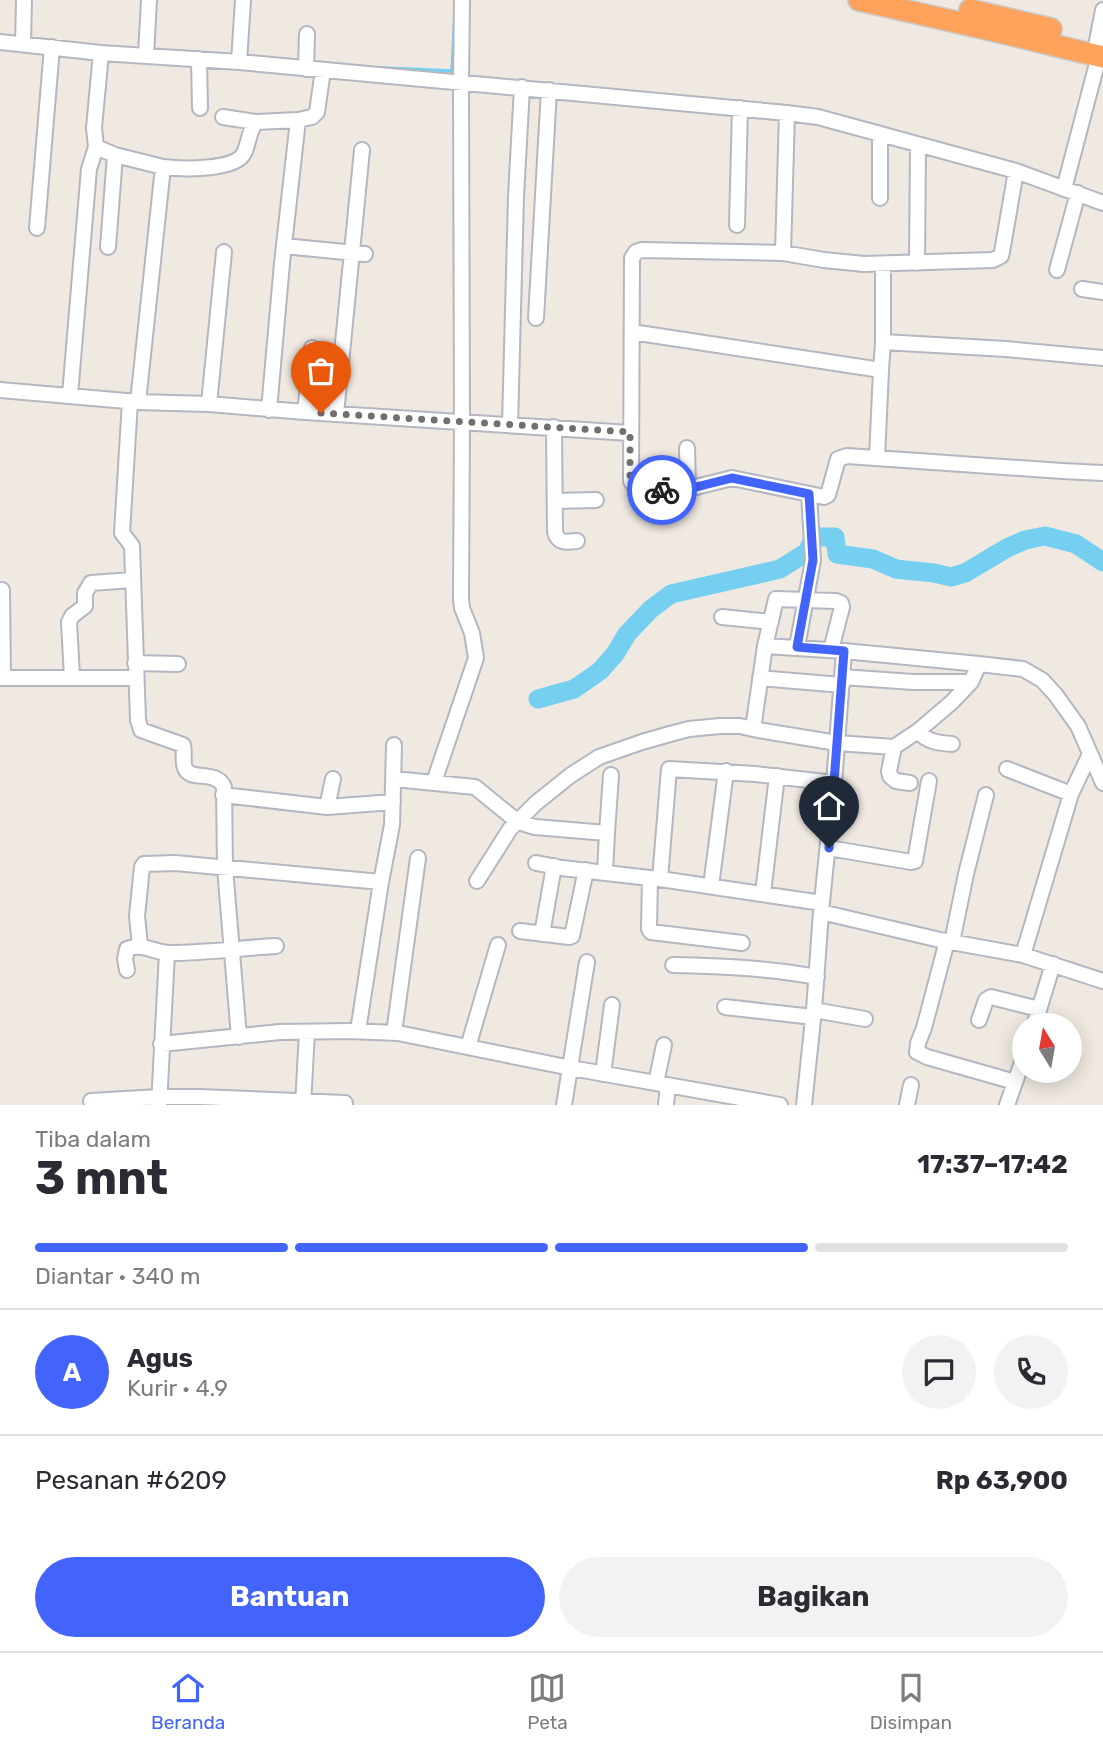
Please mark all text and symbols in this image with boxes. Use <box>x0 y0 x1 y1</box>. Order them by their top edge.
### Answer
pin <box>291 341 351 413</box>
icon: bag <box>302 352 340 390</box>
courier <box>627 455 697 525</box>
icon: bike <box>643 471 681 509</box>
pin <box>799 776 859 848</box>
icon: home <box>810 787 848 825</box>
north arrow <box>1012 1013 1082 1083</box>
map controls <box>1012 1013 1082 1083</box>
text: Tiba dalam <box>35 1125 151 1153</box>
text: 17:37–17:42 <box>917 1149 1068 1180</box>
text: 3 mnt <box>35 1151 168 1206</box>
text: Diantar · 340 m <box>35 1262 200 1290</box>
button: chat <box>902 1335 976 1409</box>
button: phone <box>994 1335 1068 1409</box>
text: Agus <box>127 1343 193 1374</box>
text: A <box>63 1357 81 1388</box>
text: Kurir · 4.9 <box>127 1374 228 1402</box>
text: Pesanan #6209 <box>35 1465 227 1496</box>
text: Rp 63,900 <box>936 1465 1068 1496</box>
button: Bantuan <box>35 1557 545 1637</box>
button: Bagikan <box>559 1557 1068 1637</box>
tab: Beranda <box>151 1669 225 1734</box>
tab: Peta <box>527 1669 568 1734</box>
tab: Disimpan <box>870 1669 952 1734</box>

